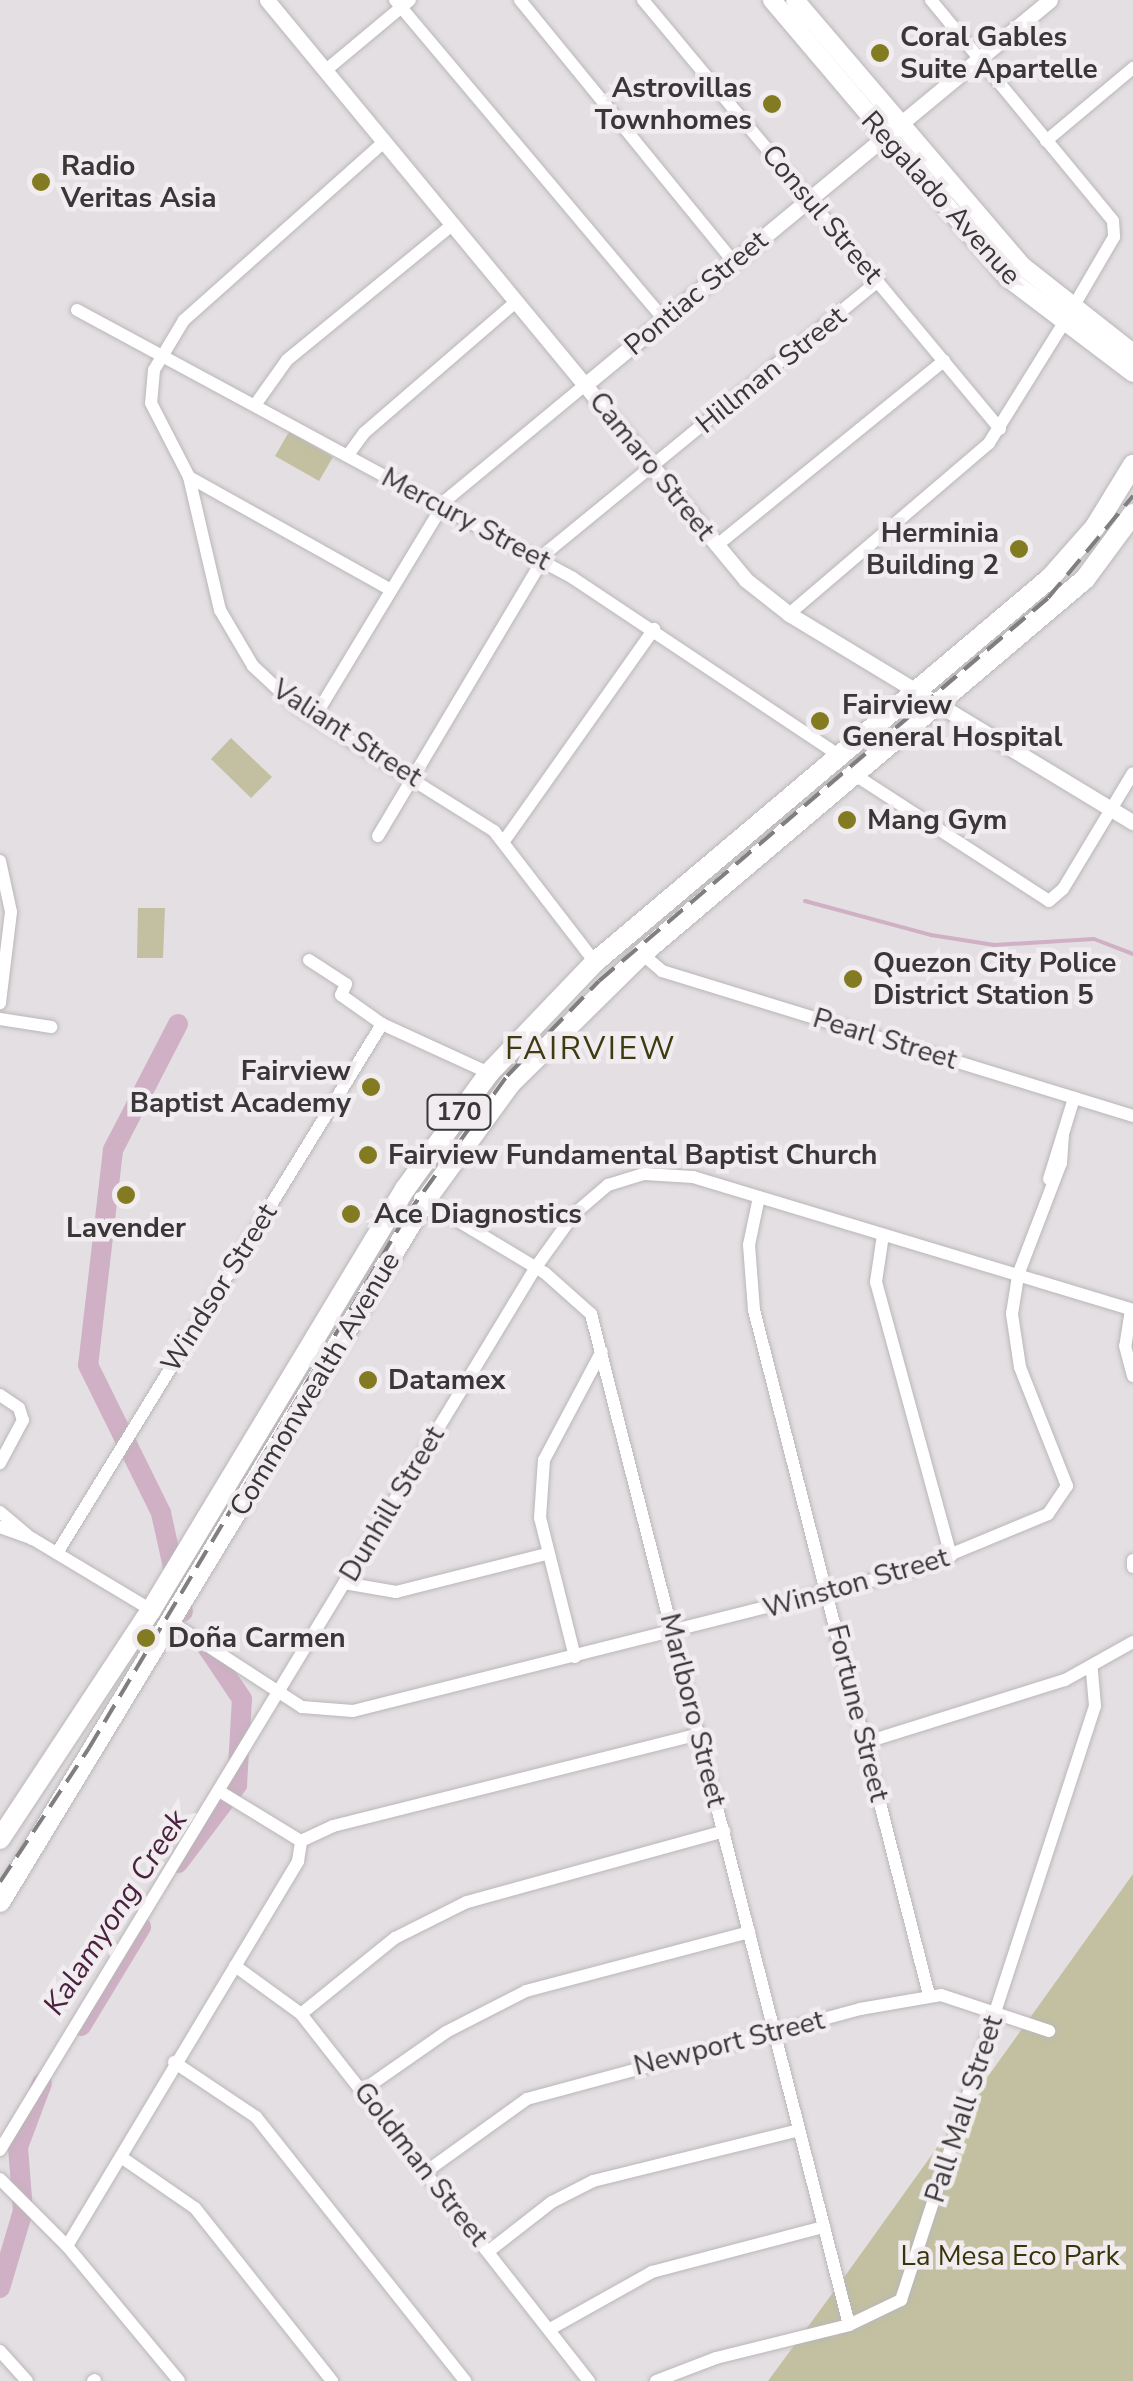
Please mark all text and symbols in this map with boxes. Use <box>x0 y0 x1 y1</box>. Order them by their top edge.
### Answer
place label: Coral Gables Suite Apartelle <box>900 20 1098 86</box>
marker: Coral Gables Suite Apartelle <box>869 42 891 64</box>
place label: Astrovillas Townhomes <box>595 71 752 137</box>
marker: Astrovillas Townhomes <box>761 93 783 115</box>
street label: Regalado Avenue <box>854 104 1028 292</box>
street label: Consul Street <box>754 138 890 290</box>
place label: Radio Veritas Asia <box>61 149 217 215</box>
marker: Radio Veritas Asia <box>30 171 52 193</box>
street label: Pontiac Street <box>618 223 774 363</box>
street label: Hillman Street <box>689 299 853 441</box>
street label: Camaro Street <box>582 385 722 547</box>
street label: Mercury Street <box>376 460 556 578</box>
place label: Herminia Building 2 <box>866 516 999 582</box>
marker: Herminia Building 2 <box>1008 538 1030 560</box>
street label: Valiant Street <box>266 672 428 794</box>
place label: Fairview General Hospital <box>842 688 1062 754</box>
marker: Fairview General Hospital <box>807 708 833 734</box>
place label: Mang Gym <box>867 803 1007 837</box>
marker: Mang Gym <box>836 809 858 831</box>
place label: Quezon City Police District Station 5 <box>873 946 1117 1012</box>
marker: Quezon City Police District Station 5 <box>842 968 864 990</box>
street label: Pearl Street <box>809 1001 961 1077</box>
district label: FAIRVIEW <box>505 1030 677 1068</box>
place label: Fairview Baptist Academy <box>130 1054 351 1120</box>
marker: Fairview Baptist Academy <box>360 1076 382 1098</box>
road number: 170 <box>426 1092 492 1132</box>
place label: Fairview Fundamental Baptist Church <box>388 1138 877 1172</box>
marker: Fairview Fundamental Baptist Church <box>357 1144 379 1166</box>
marker: Lavender <box>115 1184 137 1206</box>
place label: Ace Diagnostics <box>374 1197 582 1231</box>
street label: Windsor Street <box>154 1198 284 1378</box>
marker: Ace Diagnostics <box>338 1201 364 1227</box>
place label: Lavender <box>66 1211 186 1245</box>
street label: Commonwealth Avenue <box>223 1246 407 1522</box>
place label: Datamex <box>388 1363 506 1397</box>
marker: Datamex <box>357 1369 379 1391</box>
street label: Dunhill Street <box>333 1420 451 1588</box>
street label: Winston Street <box>759 1540 953 1626</box>
street label: Marlboro Street <box>653 1610 733 1810</box>
place label: Doña Carmen <box>168 1621 346 1655</box>
street label: Fortune Street <box>820 1621 896 1805</box>
marker: Doña Carmen <box>133 1625 159 1651</box>
water label: Kalamyong Creek <box>36 1804 196 2022</box>
street label: Newport Street <box>630 2003 828 2083</box>
street label: Pall Mall Street <box>918 2011 1010 2207</box>
street label: Goldman Street <box>347 2075 495 2253</box>
park label: La Mesa Eco Park <box>900 2239 1120 2273</box>

